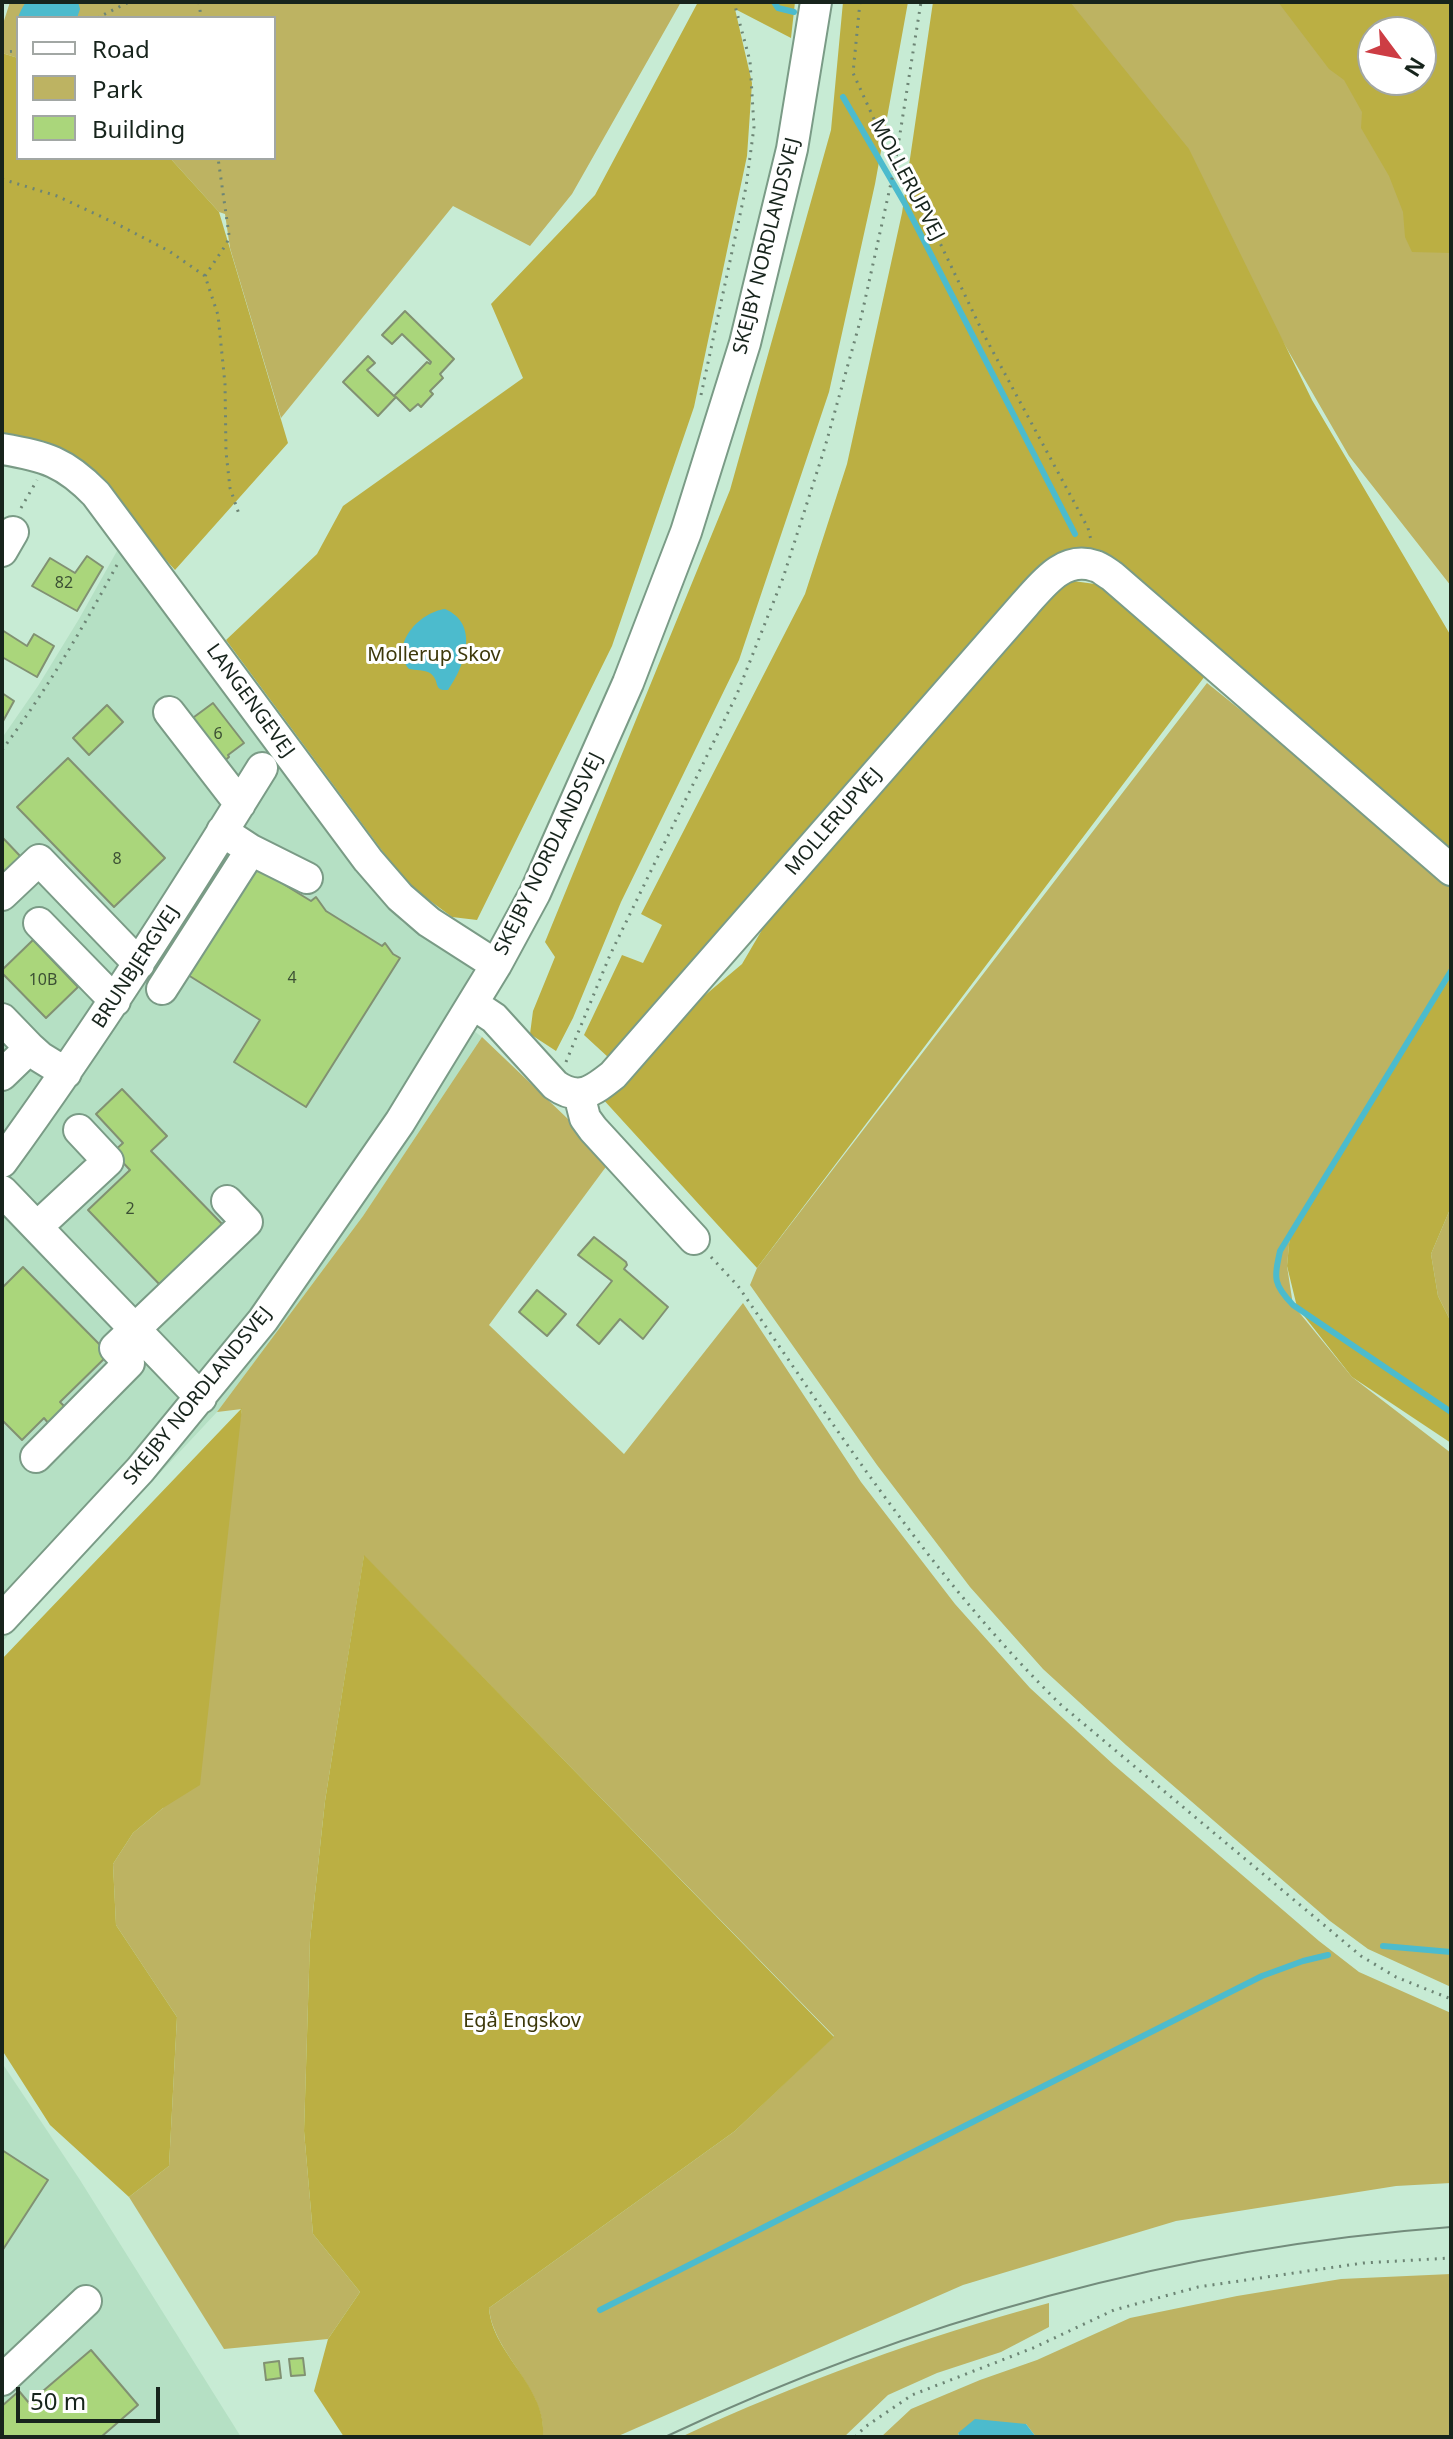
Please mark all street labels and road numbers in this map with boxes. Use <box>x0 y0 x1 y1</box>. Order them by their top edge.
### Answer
street label: MOLLERUPVEJ <box>865 115 949 245</box>
street label: SKEJBY NORDLANDSVEJ <box>728 135 806 357</box>
street label: LANGENGEVEJ <box>201 639 299 763</box>
street label: SKEJBY NORDLANDSVEJ <box>489 749 609 959</box>
street label: MOLLERUPVEJ <box>781 763 887 881</box>
street label: BRUNBJERGVEJ <box>87 901 185 1033</box>
street label: SKEJBY NORDLANDSVEJ <box>119 1302 277 1490</box>

